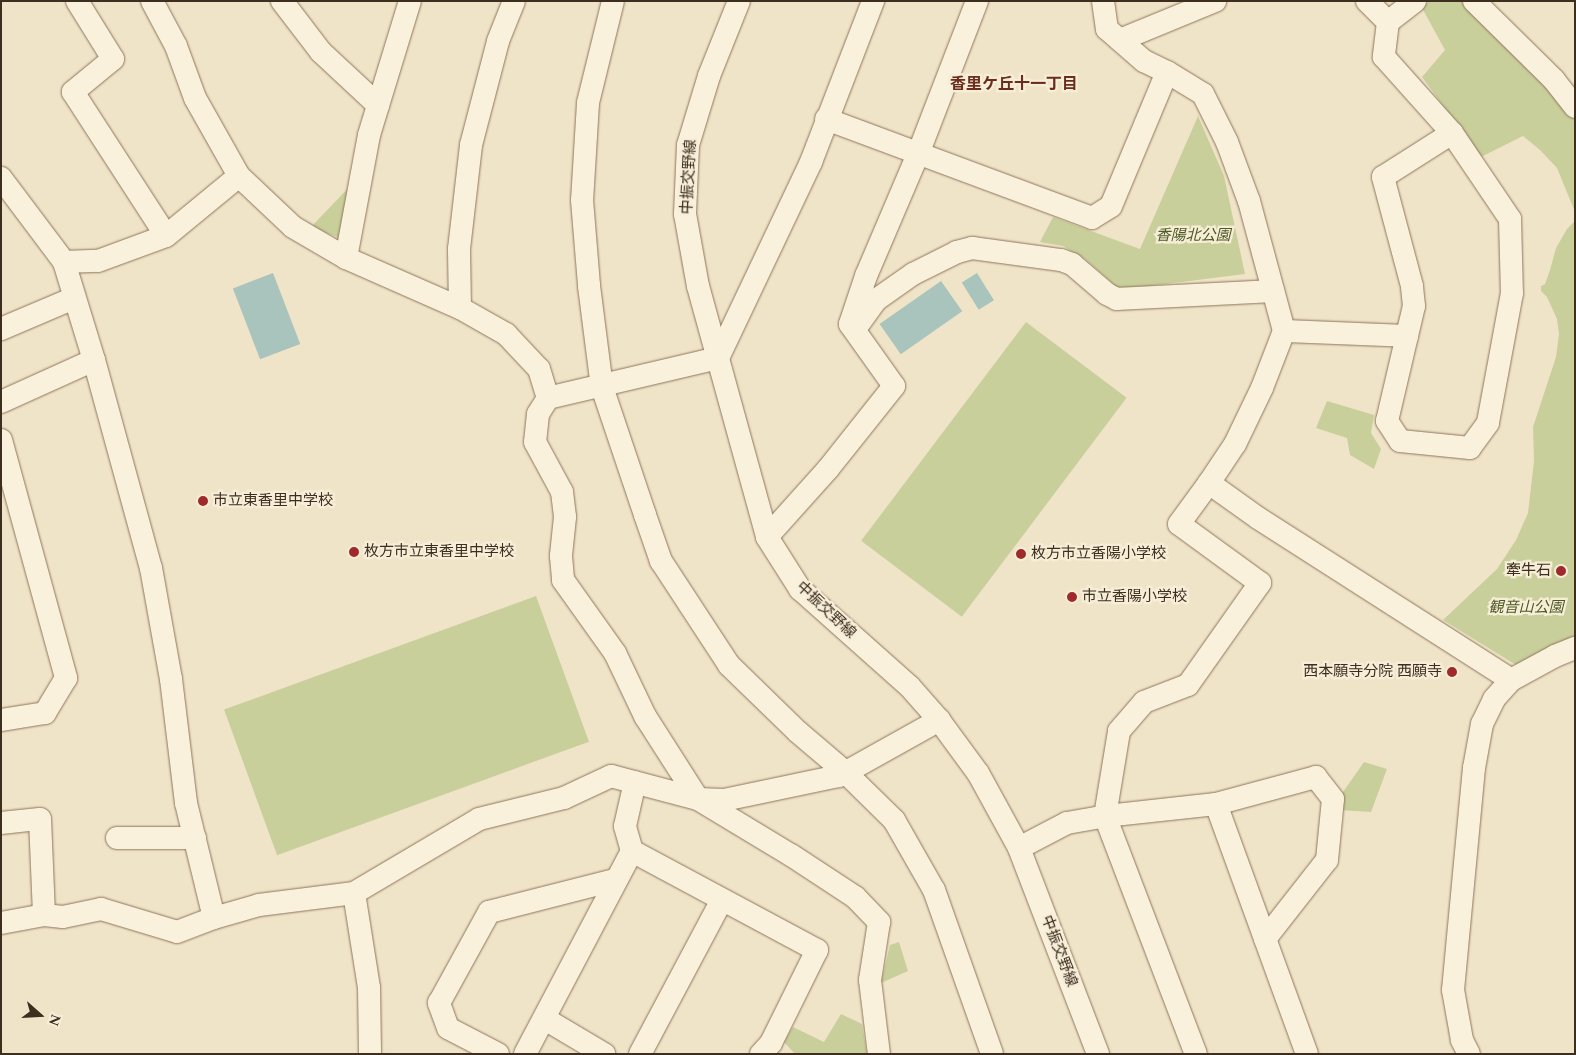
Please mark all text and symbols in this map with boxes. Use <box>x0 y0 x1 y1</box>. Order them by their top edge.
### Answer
district label: 香里ケ丘十一丁目 <box>950 74 1078 94</box>
street label: 中振交野線 <box>678 139 700 215</box>
park label: 香陽北公園 <box>1156 227 1230 245</box>
place label: 市立東香里中学校 <box>213 492 333 510</box>
marker: 市立東香里中学校 <box>197 495 209 507</box>
place label: 枚方市立東香里中学校 <box>364 543 514 561</box>
place label: 枚方市立香陽小学校 <box>1031 545 1166 563</box>
marker: 枚方市立東香里中学校 <box>348 546 360 558</box>
marker: 枚方市立香陽小学校 <box>1015 548 1027 560</box>
place label: 牽牛石 <box>1506 562 1551 580</box>
marker: 牽牛石 <box>1555 565 1567 577</box>
street label: 中振交野線 <box>792 578 860 642</box>
place label: 市立香陽小学校 <box>1082 588 1187 606</box>
marker: 市立香陽小学校 <box>1066 591 1078 603</box>
park label: 観音山公園 <box>1489 599 1563 617</box>
place label: 西本願寺分院 西願寺 <box>1303 663 1442 681</box>
marker: 西本願寺分院 西願寺 <box>1446 666 1458 678</box>
street label: 中振交野線 <box>1037 913 1081 989</box>
north arrow <box>15 990 65 1040</box>
text: N <box>43 1011 66 1029</box>

